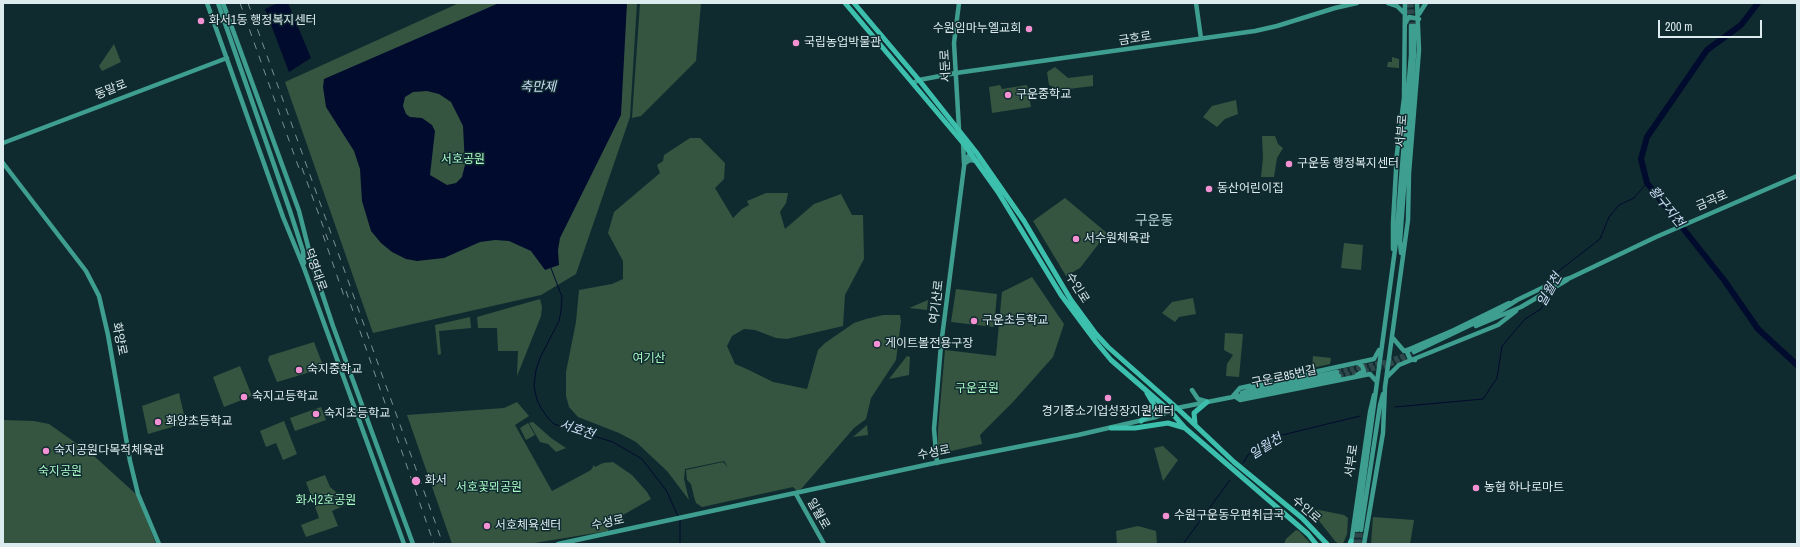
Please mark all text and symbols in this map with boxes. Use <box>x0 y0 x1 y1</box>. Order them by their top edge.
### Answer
scale bar <box>1660 12 1764 38</box>
place label: 화서1동 행정복지센터 <box>209 14 317 28</box>
marker: 화서1동 행정복지센터 <box>196 16 206 26</box>
text: 200 m <box>1665 19 1692 35</box>
place label: 수원임마누엘교회 <box>933 22 1021 36</box>
marker: 수원임마누엘교회 <box>1024 24 1034 34</box>
street label: 금호로 <box>1118 29 1152 49</box>
place label: 국립농업박물관 <box>804 36 881 50</box>
marker: 국립농업박물관 <box>791 38 801 48</box>
street label: 서둔로 <box>938 49 954 83</box>
street label: 동말로 <box>93 77 129 103</box>
water label: 축만제 <box>520 80 556 96</box>
place label: 구운중학교 <box>1016 88 1071 102</box>
marker: 구운중학교 <box>1003 90 1013 100</box>
street label: 서부로 <box>1393 114 1411 148</box>
park label: 서호공원 <box>441 153 485 167</box>
place label: 구운동 행정복지센터 <box>1297 157 1399 171</box>
marker: 구운동 행정복지센터 <box>1284 159 1294 169</box>
place label: 동산어린이집 <box>1217 182 1283 196</box>
marker: 동산어린이집 <box>1204 184 1214 194</box>
water label: 황구지천 <box>1645 184 1687 230</box>
street label: 금곡로 <box>1694 188 1730 214</box>
district label: 구운동 <box>1135 213 1173 229</box>
place label: 서수원체육관 <box>1084 232 1150 246</box>
marker: 서수원체육관 <box>1071 234 1081 244</box>
street label: 덕영대로 <box>301 247 329 293</box>
street label: 수인로 <box>1062 270 1092 306</box>
water label: 일월천 <box>1534 271 1566 309</box>
street label: 여기산로 <box>927 279 947 325</box>
place label: 구운초등학교 <box>982 314 1048 328</box>
marker: 구운초등학교 <box>969 316 979 326</box>
street label: 화양로 <box>109 321 129 357</box>
place label: 게이트볼전용구장 <box>885 337 973 351</box>
marker: 게이트볼전용구장 <box>872 339 882 349</box>
park label: 여기산 <box>632 352 666 366</box>
place label: 숙지중학교 <box>307 363 362 377</box>
street label: 구운로85번길 <box>1250 363 1318 391</box>
marker: 숙지중학교 <box>294 365 304 375</box>
park label: 구운공원 <box>955 382 999 396</box>
place label: 숙지고등학교 <box>252 390 318 404</box>
marker: 숙지고등학교 <box>239 392 249 402</box>
marker: 경기중소기업성장지원센터 <box>1103 393 1113 403</box>
place label: 경기중소기업성장지원센터 <box>1042 405 1174 419</box>
place label: 숙지초등학교 <box>324 407 390 421</box>
marker: 숙지초등학교 <box>311 409 321 419</box>
place label: 화양초등학교 <box>166 415 232 429</box>
marker: 화양초등학교 <box>153 417 163 427</box>
water label: 서호천 <box>558 417 596 443</box>
water label: 일월천 <box>1247 431 1285 463</box>
street label: 수성로 <box>916 443 952 463</box>
place label: 숙지공원다목적체육관 <box>54 444 164 458</box>
street label: 서부로 <box>1343 444 1361 478</box>
marker: 숙지공원다목적체육관 <box>41 446 51 456</box>
park label: 숙지공원 <box>38 465 82 479</box>
place label: 화서 <box>425 474 447 488</box>
marker: 화서 <box>410 475 422 487</box>
park label: 서호꽃뫼공원 <box>456 481 522 495</box>
place label: 농협 하나로마트 <box>1484 481 1564 495</box>
marker: 농협 하나로마트 <box>1471 483 1481 493</box>
park label: 화서2호공원 <box>296 494 356 508</box>
street label: 수인로 <box>1289 494 1323 526</box>
street label: 일월로 <box>803 496 833 532</box>
place label: 수원구운동우편취급국 <box>1174 509 1284 523</box>
marker: 수원구운동우편취급국 <box>1161 511 1171 521</box>
street label: 수성로 <box>590 513 626 533</box>
place label: 서호체육센터 <box>495 519 561 533</box>
marker: 서호체육센터 <box>482 521 492 531</box>

